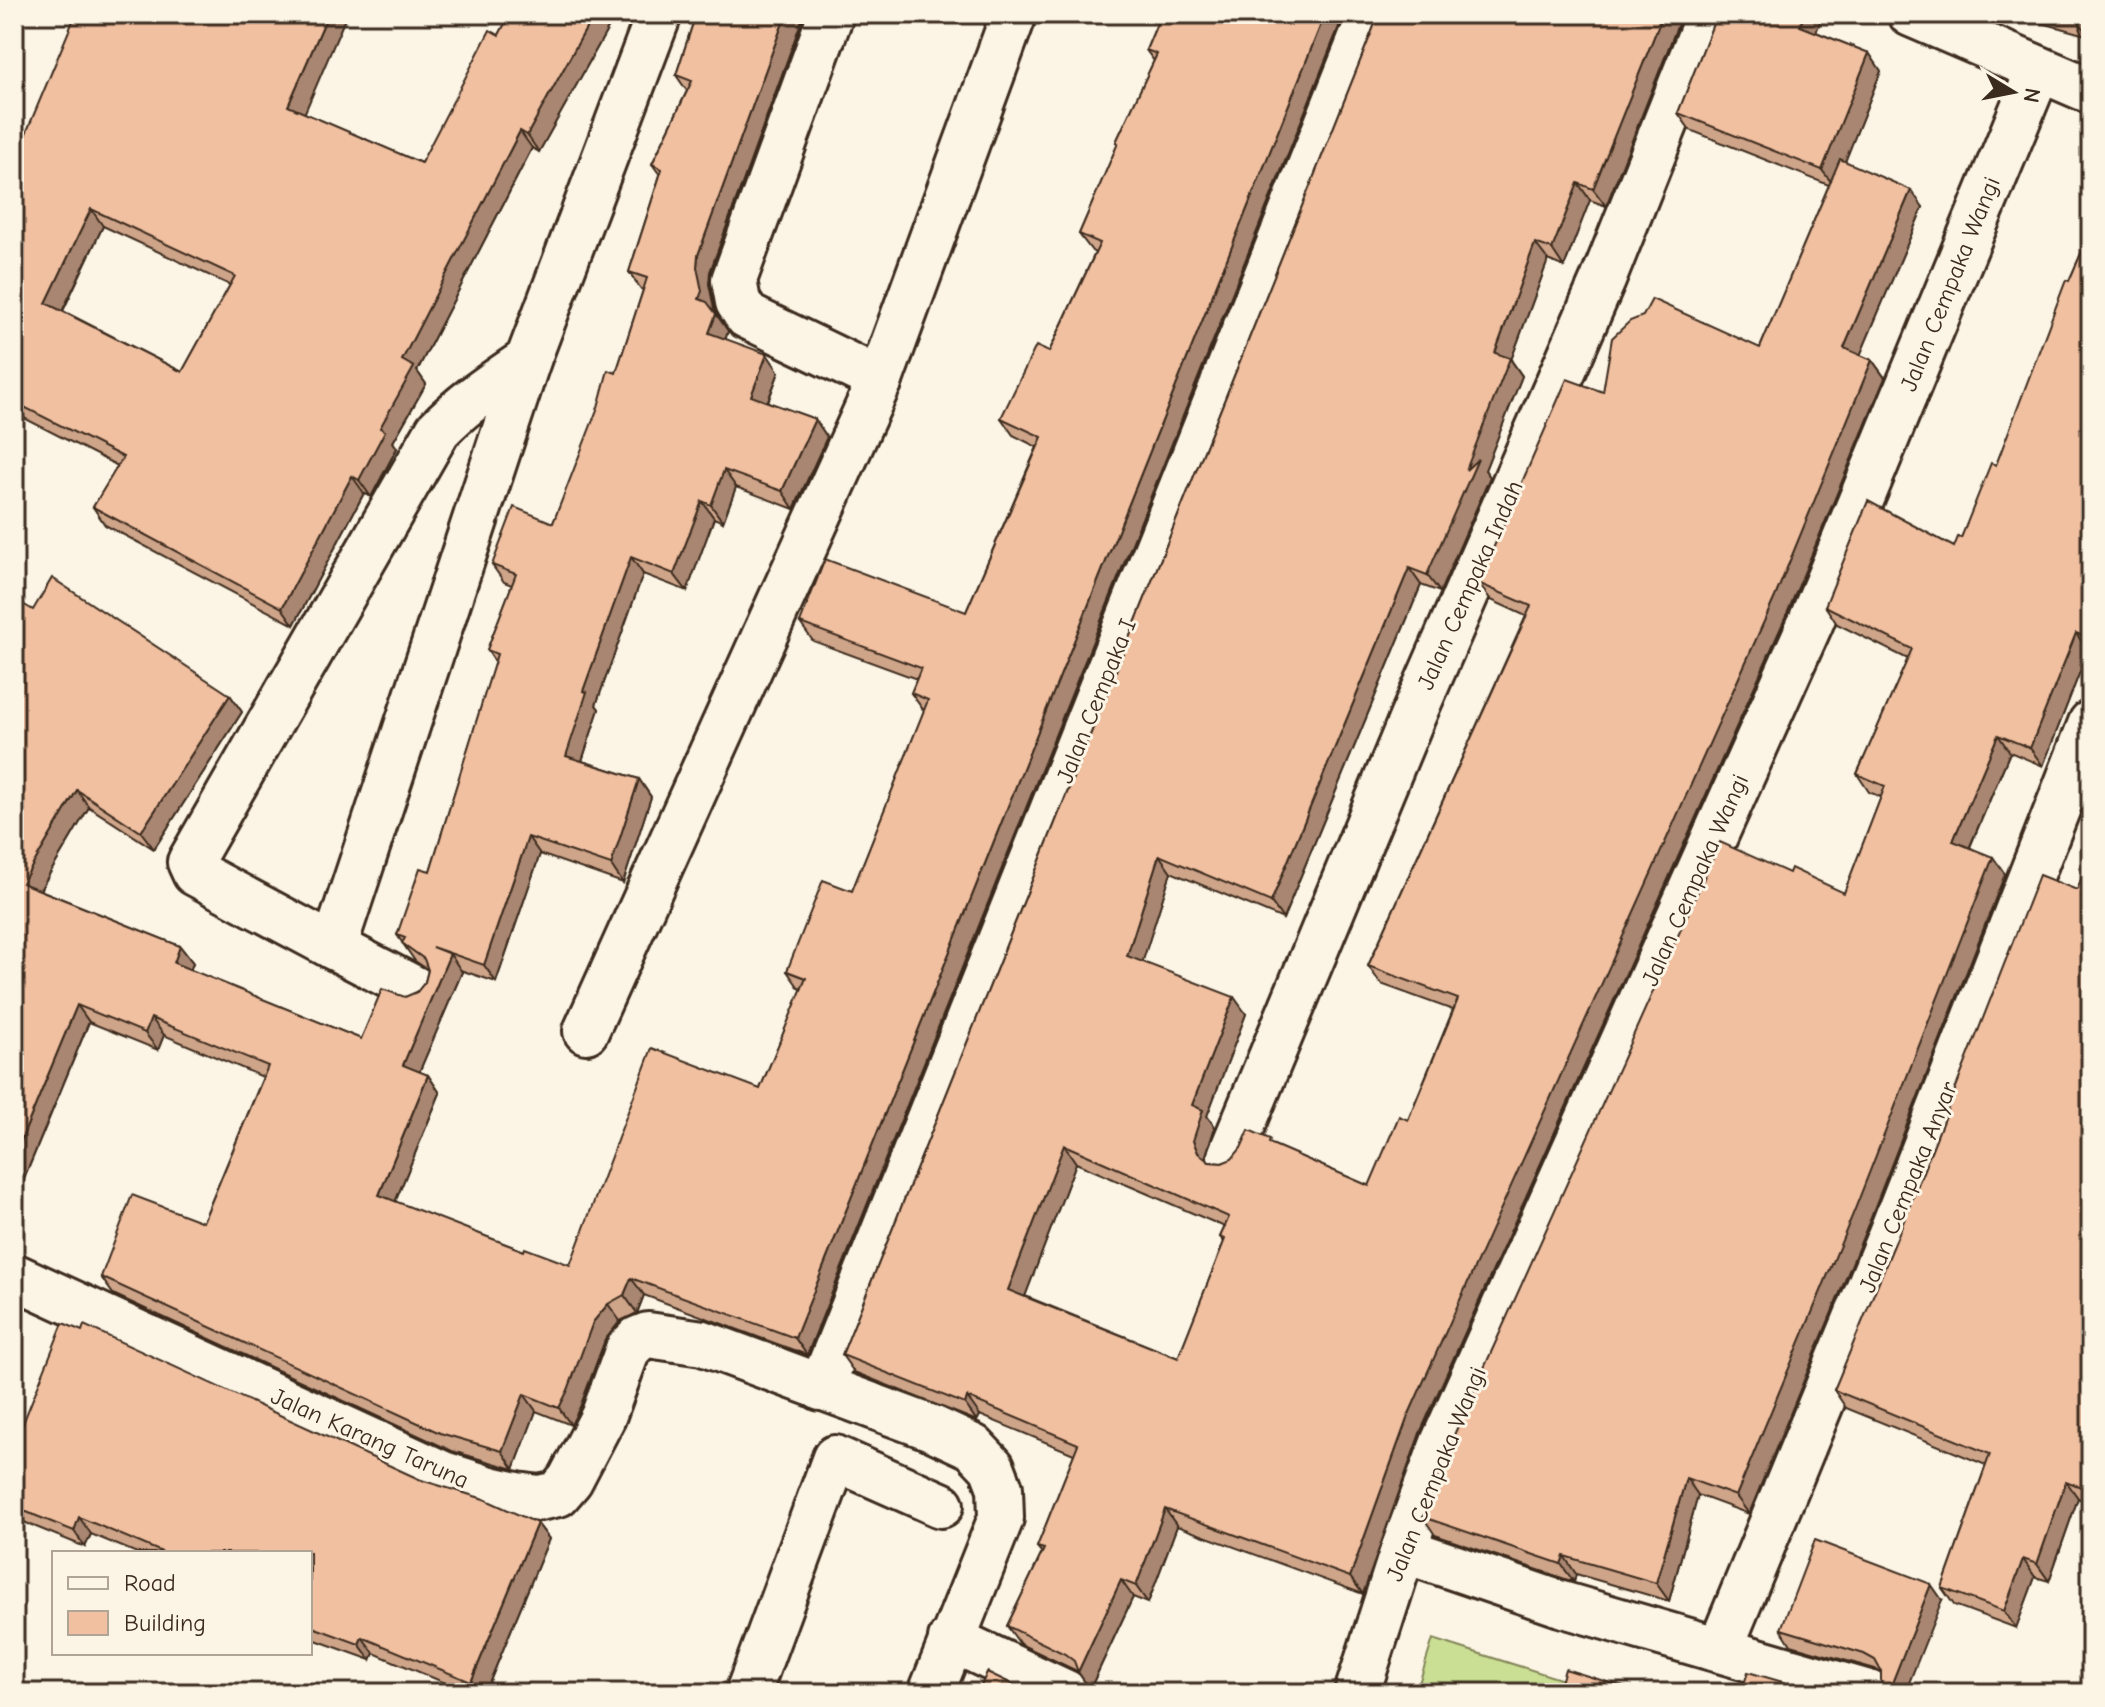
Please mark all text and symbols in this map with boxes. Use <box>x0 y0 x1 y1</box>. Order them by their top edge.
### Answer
north arrow <box>1973 52 2053 132</box>
text: N <box>2018 86 2046 105</box>
street label: Jalan Cempaka Wangi <box>1894 173 2006 395</box>
street label: Jalan Cempaka Indah <box>1411 476 1529 694</box>
street label: Jalan Cempaka I <box>1050 615 1142 787</box>
street label: Jalan Cempaka Wangi <box>1636 770 1754 990</box>
street label: Jalan Cempaka Anyar <box>1853 1077 1963 1297</box>
street label: Jalan Cempaka Wangi <box>1380 1363 1492 1585</box>
street label: Jalan Karang Taruna <box>267 1382 473 1494</box>
legend <box>52 1551 312 1655</box>
text: Road <box>124 1569 176 1597</box>
text: Building <box>124 1609 206 1637</box>

